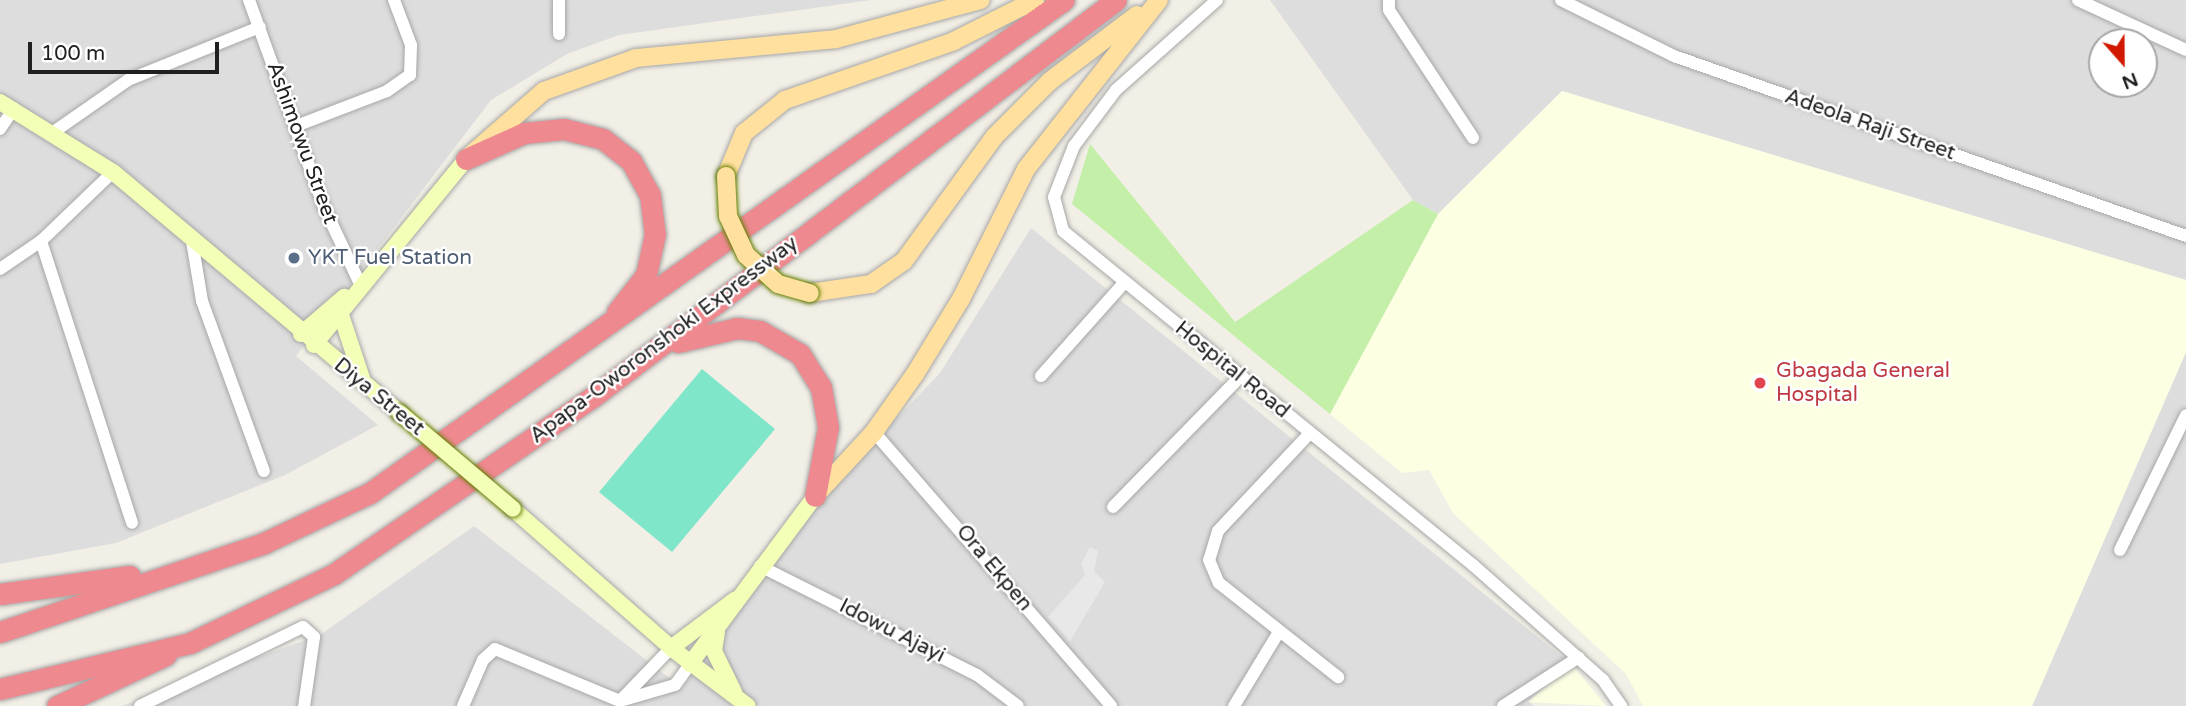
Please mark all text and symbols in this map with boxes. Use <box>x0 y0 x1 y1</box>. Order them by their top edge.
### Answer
scale bar <box>32 28 222 72</box>
north arrow <box>2088 28 2158 98</box>
text: 100 m <box>41 41 105 66</box>
street label: Ashimowu Street <box>261 59 343 227</box>
text: N <box>2119 68 2141 94</box>
street label: Adeola Raji Street <box>1781 84 1959 166</box>
street label: Apapa-Oworonshoki Expressway <box>525 231 803 449</box>
place label: YKT Fuel Station <box>308 245 472 271</box>
marker: YKT Fuel Station <box>286 250 302 266</box>
street label: Hospital Road <box>1170 316 1294 424</box>
street label: Diya Street <box>329 353 429 441</box>
place label: Gbagada General Hospital <box>1776 358 1950 408</box>
marker: Gbagada General Hospital <box>1750 373 1770 393</box>
street label: Ora Ekpen <box>951 520 1037 616</box>
street label: Idowu Ajayi <box>835 594 949 668</box>

